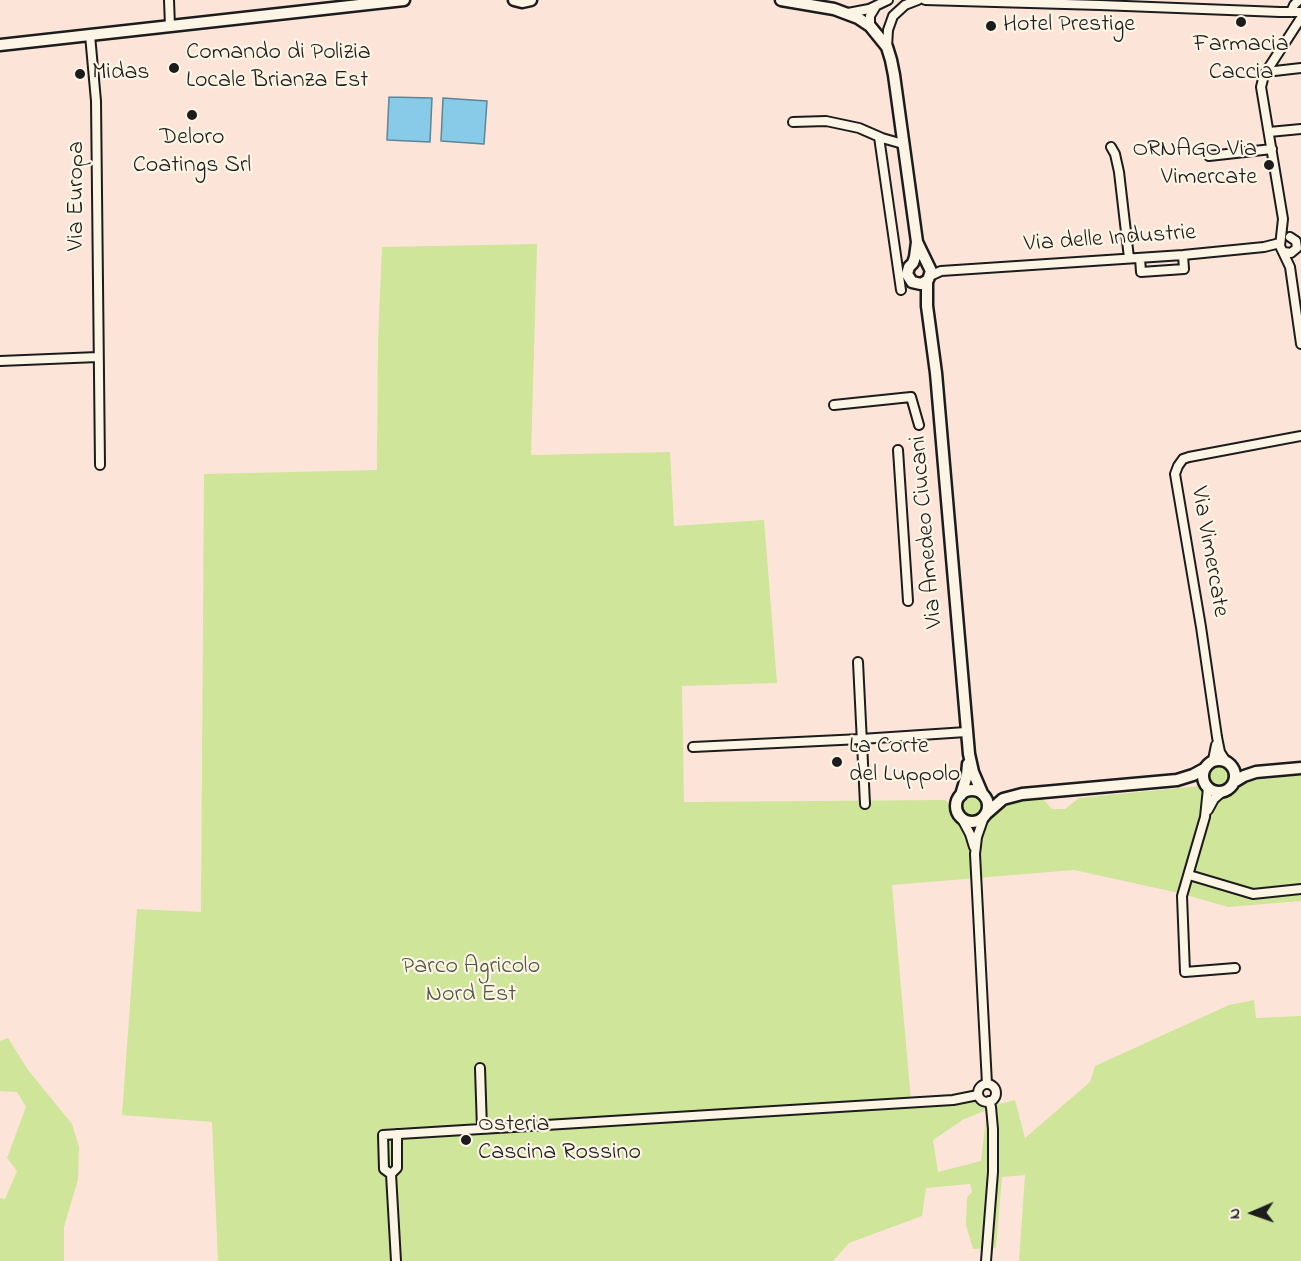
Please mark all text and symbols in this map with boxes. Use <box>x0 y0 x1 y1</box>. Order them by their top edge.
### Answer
place label: Hotel Prestige <box>1003 12 1135 40</box>
marker: Farmacia Caccia <box>1234 15 1248 29</box>
marker: Hotel Prestige <box>984 19 998 33</box>
place label: Farmacia Caccia <box>1193 32 1289 88</box>
place label: Comando di Polizia Locale Brianza Est <box>186 40 371 96</box>
place label: Midas <box>92 60 150 88</box>
marker: Comando di Polizia Locale Brianza Est <box>167 61 181 75</box>
marker: Midas <box>73 67 87 81</box>
marker: Deloro Coatings Srl <box>185 108 199 122</box>
place label: Deloro Coatings Srl <box>133 125 251 181</box>
place label: ORNAGO Via Vimercate <box>1133 137 1257 193</box>
street label: Via Europa <box>64 141 92 251</box>
marker: ORNAGO Via Vimercate <box>1262 158 1276 172</box>
street label: Via delle Industrie <box>1023 220 1197 260</box>
street label: Via Amedeo Ciucani <box>905 434 951 630</box>
street label: Via Vimercate <box>1182 485 1234 619</box>
place label: La Corte del Luppolo <box>849 734 960 790</box>
marker: La Corte del Luppolo <box>830 755 844 769</box>
park label: Parco Agricolo Nord Est <box>402 954 540 1010</box>
place label: Osteria Cascina Rossino <box>478 1112 641 1168</box>
marker: Osteria Cascina Rossino <box>459 1133 473 1147</box>
north arrow <box>1223 1183 1283 1243</box>
text: N <box>1223 1208 1247 1219</box>

